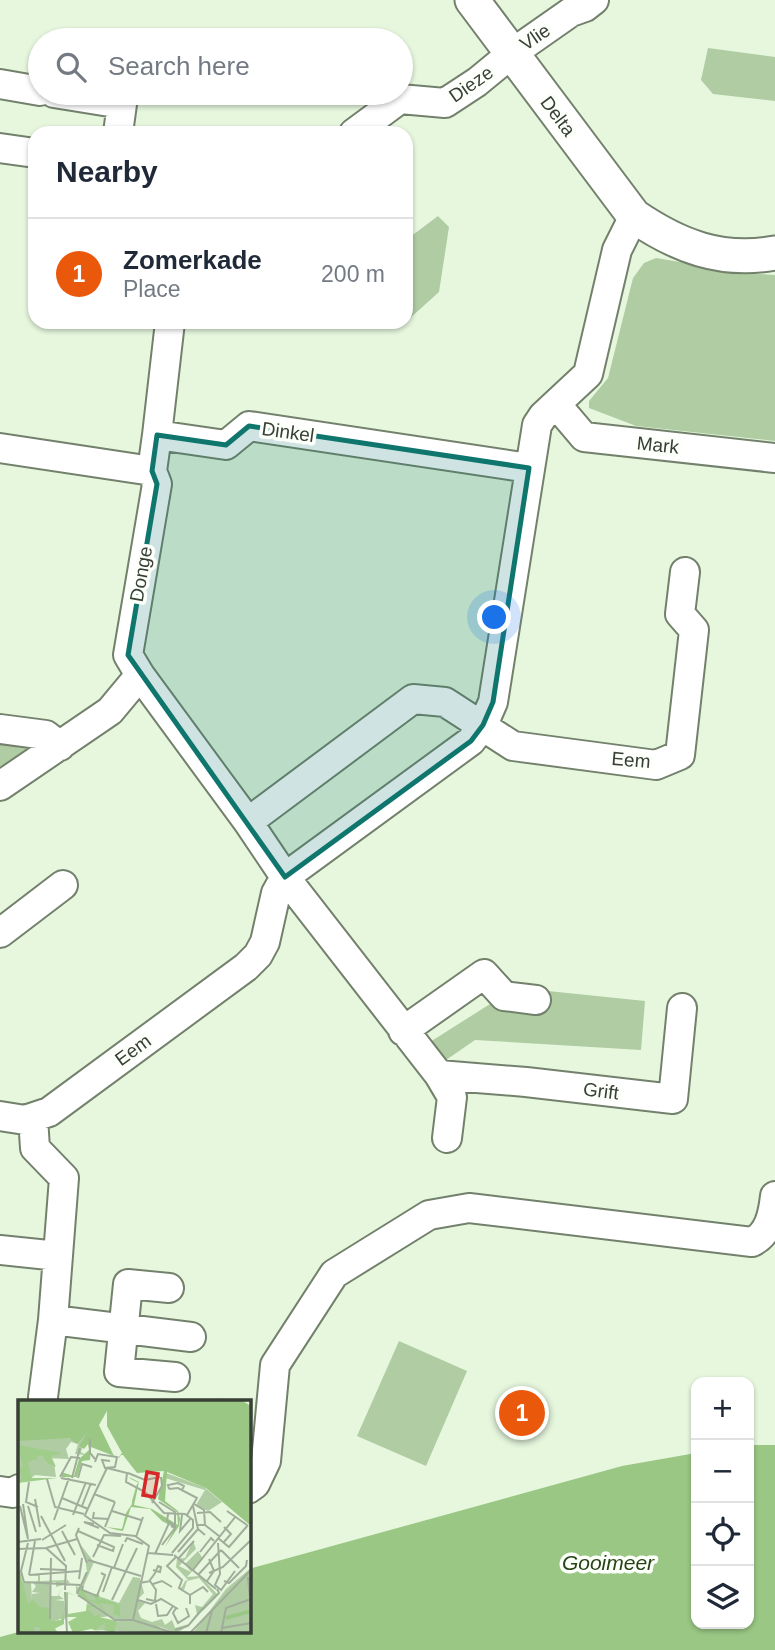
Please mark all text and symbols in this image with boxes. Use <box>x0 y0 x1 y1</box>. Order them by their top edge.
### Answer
street label: Vlie <box>516 19 554 55</box>
search box <box>28 28 413 105</box>
icon: search <box>52 48 90 86</box>
text: Search here <box>108 51 250 81</box>
street label: Dieze <box>445 61 497 107</box>
street label: Delta <box>536 92 580 140</box>
text: Nearby <box>56 155 158 188</box>
text: Zomerkade <box>123 245 262 275</box>
text: 1 <box>73 261 85 287</box>
text: 200 m <box>321 261 385 287</box>
text: Place <box>123 276 181 302</box>
street label: Dinkel <box>260 418 316 446</box>
street label: Mark <box>636 432 681 458</box>
street label: Donge <box>126 545 156 603</box>
your location <box>477 600 511 634</box>
street label: Eem <box>611 748 651 772</box>
street label: Eem <box>111 1030 155 1070</box>
street label: Grift <box>582 1078 621 1104</box>
map controls <box>691 1377 754 1629</box>
button: + <box>691 1377 754 1440</box>
pin: 1 <box>499 1387 545 1439</box>
inset map <box>18 1400 250 1632</box>
button: − <box>691 1440 754 1503</box>
button: locate <box>691 1503 754 1566</box>
water label: Gooimeer <box>562 1551 655 1574</box>
button: layers <box>691 1566 754 1629</box>

